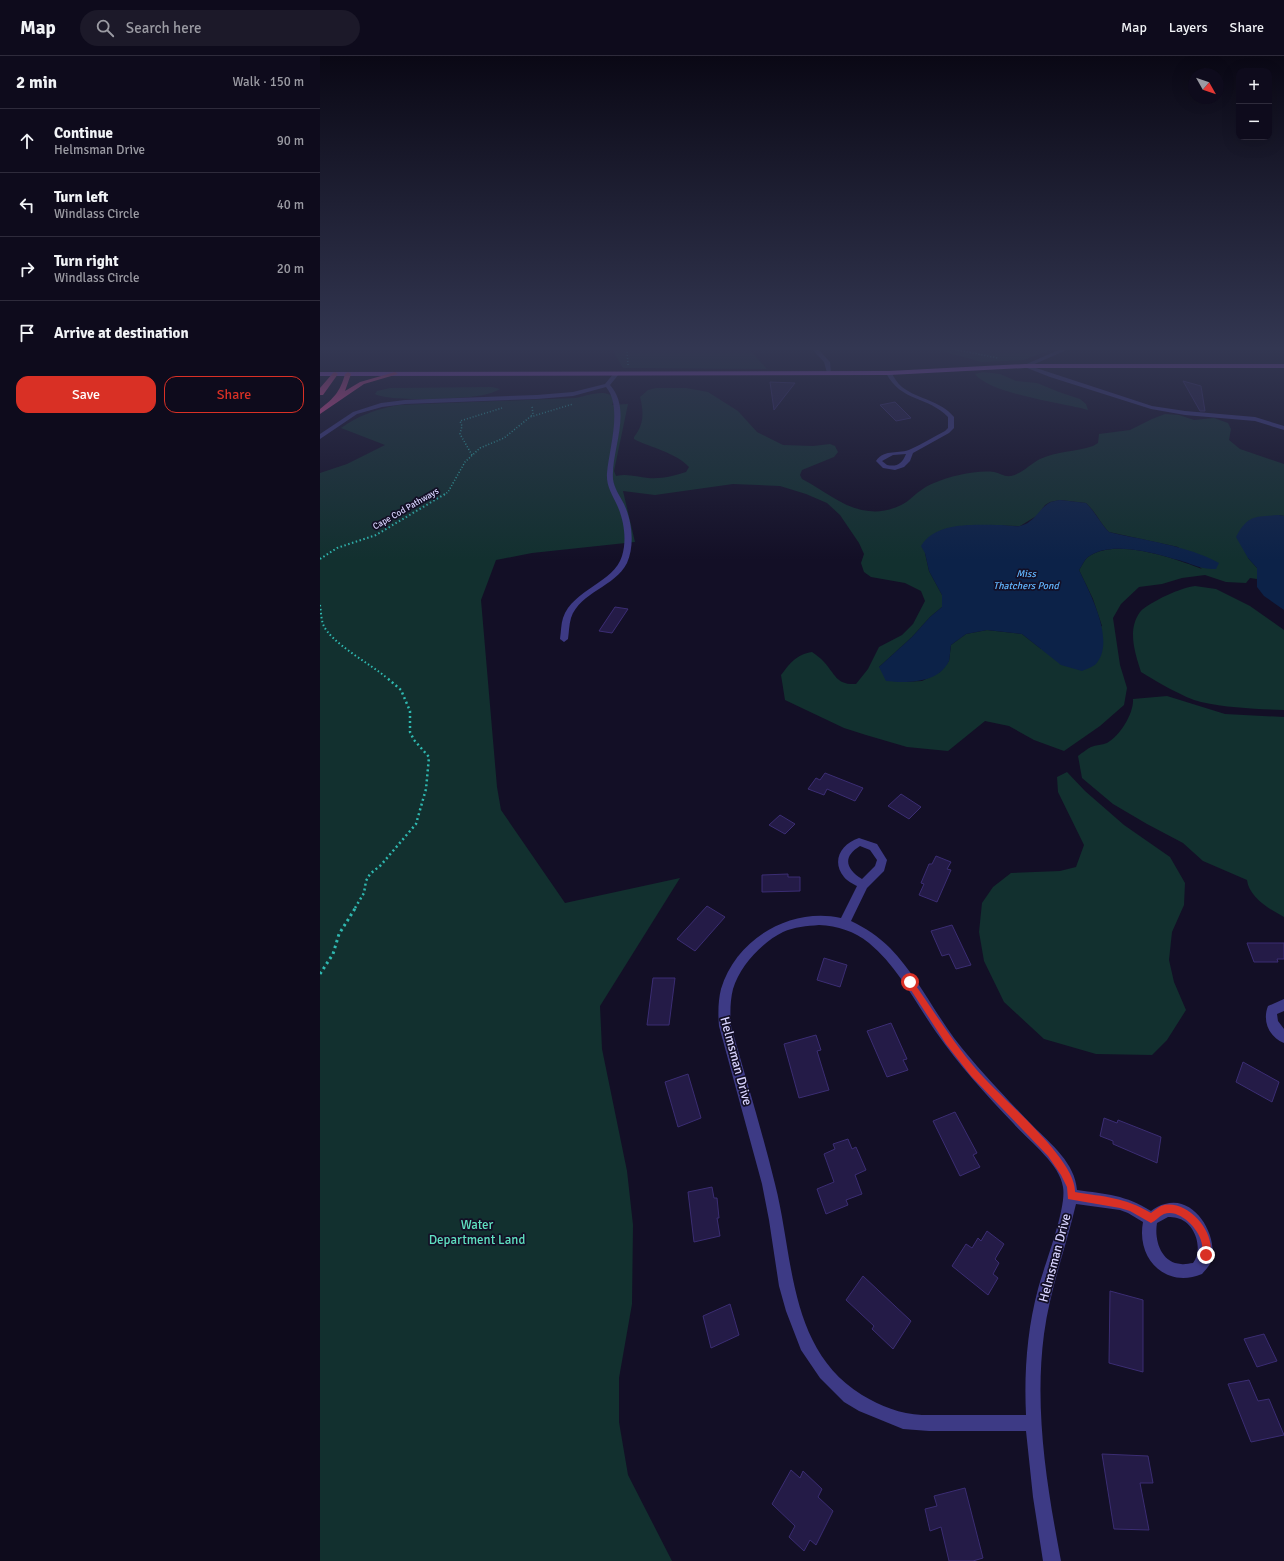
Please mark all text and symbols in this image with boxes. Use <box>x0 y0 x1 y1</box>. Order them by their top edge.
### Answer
search box <box>80 10 360 46</box>
text: Map <box>20 16 56 40</box>
icon: search <box>94 17 116 39</box>
text: Search here <box>126 19 201 37</box>
text: Map <box>1121 19 1147 36</box>
text: Layers <box>1169 19 1208 36</box>
text: Share <box>1230 19 1264 36</box>
north arrow <box>1188 68 1224 104</box>
map controls <box>1236 68 1272 140</box>
button: + <box>1236 68 1272 104</box>
text: 2 min <box>16 72 57 93</box>
text: Walk · 150 m <box>233 74 304 90</box>
button: − <box>1236 104 1272 140</box>
text: Continue <box>54 124 113 142</box>
icon: ahead <box>16 130 38 152</box>
text: 90 m <box>277 133 304 149</box>
text: Helmsman Drive <box>54 142 145 158</box>
text: Turn left <box>54 188 108 206</box>
icon: left <box>16 194 38 216</box>
text: 40 m <box>277 197 304 213</box>
text: Windlass Circle <box>54 206 139 222</box>
text: Turn right <box>54 252 119 270</box>
icon: right <box>16 258 38 280</box>
text: 20 m <box>277 261 304 277</box>
text: Windlass Circle <box>54 270 139 286</box>
icon: arrive <box>16 322 38 344</box>
text: Arrive at destination <box>54 324 189 342</box>
button: Save <box>16 376 156 413</box>
button: Share <box>164 376 304 413</box>
street label: Cape Cod Pathways <box>371 486 441 532</box>
water label: Miss Thatchers Pond <box>993 568 1060 592</box>
route start <box>901 973 919 991</box>
street label: Helmsman Drive <box>716 1015 756 1107</box>
street label: Helmsman Drive <box>1035 1212 1075 1304</box>
park label: Water Department Land <box>429 1217 525 1248</box>
route end <box>1197 1246 1215 1264</box>

